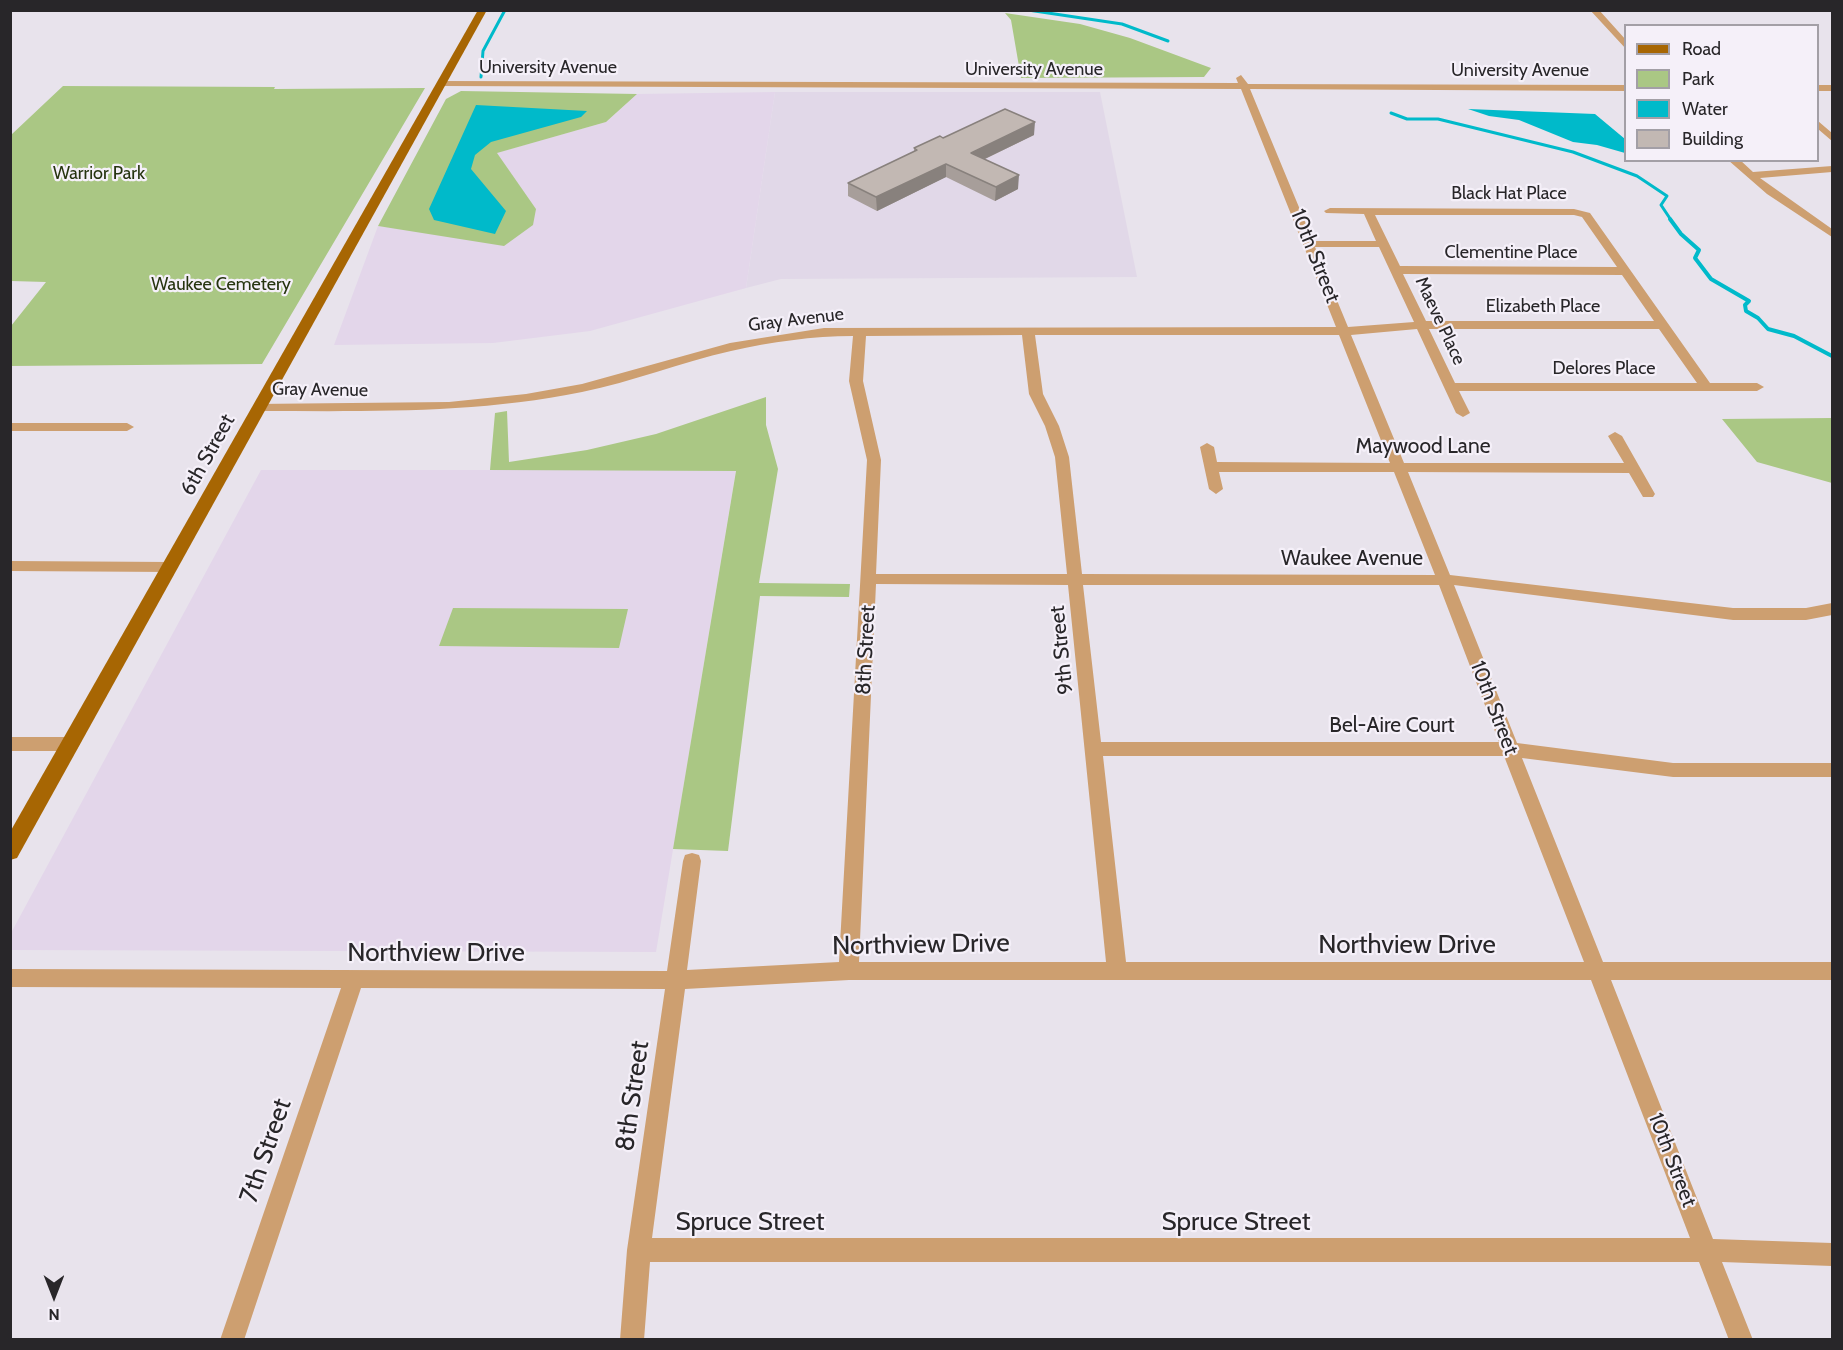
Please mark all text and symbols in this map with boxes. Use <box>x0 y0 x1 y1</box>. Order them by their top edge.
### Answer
legend <box>1624 24 1819 162</box>
text: Road <box>1682 38 1721 60</box>
street label: University Avenue <box>479 57 617 79</box>
street label: University Avenue <box>965 59 1103 81</box>
street label: University Avenue <box>1451 60 1589 82</box>
text: Park <box>1682 68 1714 90</box>
text: Water <box>1682 98 1728 120</box>
text: Building <box>1682 128 1743 150</box>
park label: Warrior Park <box>53 163 145 185</box>
street label: Black Hat Place <box>1451 183 1567 205</box>
street label: 10th Street <box>1285 206 1345 306</box>
street label: Clementine Place <box>1445 242 1577 264</box>
park label: Waukee Cemetery <box>151 274 291 296</box>
street label: Maeve Place <box>1410 274 1470 368</box>
street label: Elizabeth Place <box>1486 296 1600 318</box>
street label: Gray Avenue <box>747 303 845 337</box>
street label: Delores Place <box>1553 358 1655 380</box>
street label: Gray Avenue <box>272 378 368 402</box>
street label: 6th Street <box>175 410 241 500</box>
street label: Maywood Lane <box>1356 434 1490 460</box>
street label: Waukee Avenue <box>1281 546 1423 572</box>
street label: 8th Street <box>851 604 881 696</box>
street label: 9th Street <box>1045 604 1079 696</box>
street label: 10th Street <box>1465 657 1523 759</box>
street label: Bel-Aire Court <box>1329 713 1455 739</box>
street label: Northview Drive <box>832 928 1010 962</box>
street label: Northview Drive <box>1318 929 1496 961</box>
street label: Northview Drive <box>347 937 525 969</box>
street label: 8th Street <box>610 1039 656 1153</box>
street label: 7th Street <box>234 1095 298 1207</box>
street label: 10th Street <box>1643 1109 1701 1211</box>
street label: Spruce Street <box>676 1206 824 1238</box>
street label: Spruce Street <box>1162 1206 1310 1238</box>
north arrow <box>24 1266 84 1326</box>
text: N <box>48 1305 60 1324</box>

